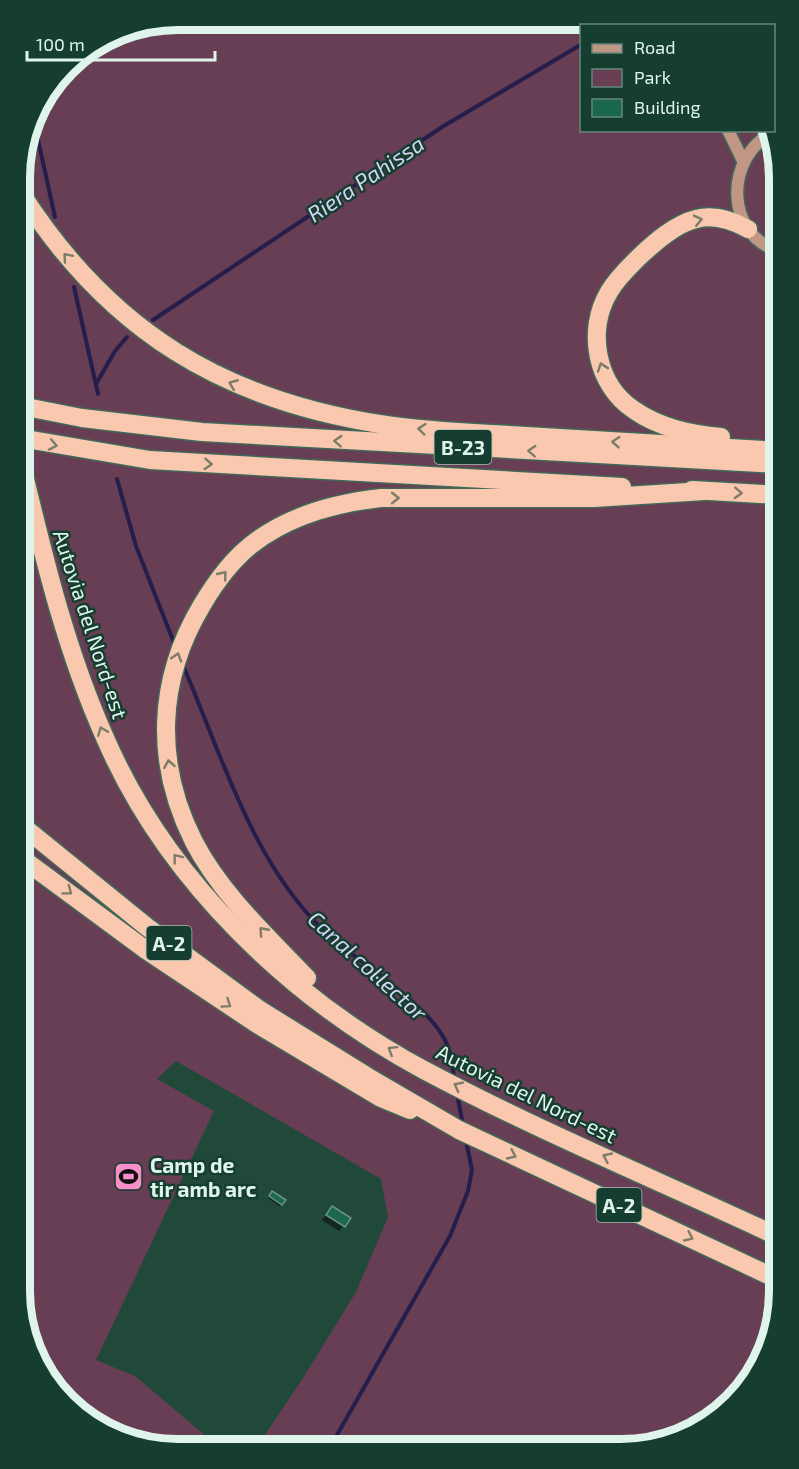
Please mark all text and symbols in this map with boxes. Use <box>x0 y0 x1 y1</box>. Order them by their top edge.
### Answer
scale bar <box>27 24 214 62</box>
legend <box>580 24 775 132</box>
text: 100 m <box>36 33 85 55</box>
text: Road <box>634 36 675 58</box>
text: Park <box>634 66 671 88</box>
text: Building <box>634 96 701 118</box>
water label: Riera Pahissa <box>302 129 428 227</box>
one-way arrow <box>693 214 703 227</box>
one-way arrow <box>63 253 74 264</box>
one-way arrow <box>597 362 609 373</box>
one-way arrow <box>228 379 239 391</box>
one-way arrow <box>417 423 426 436</box>
road number: B-23 <box>434 430 492 464</box>
one-way arrow <box>333 434 342 447</box>
one-way arrow <box>612 435 621 448</box>
one-way arrow <box>48 438 57 450</box>
one-way arrow <box>528 444 537 457</box>
one-way arrow <box>203 457 212 470</box>
one-way arrow <box>734 486 743 499</box>
one-way arrow <box>390 492 399 504</box>
street label: Autovia del Nord-est <box>49 526 133 722</box>
one-way arrow <box>215 571 226 582</box>
one-way arrow <box>170 652 182 663</box>
one-way arrow <box>97 726 109 737</box>
one-way arrow <box>164 759 176 768</box>
one-way arrow <box>173 854 184 865</box>
one-way arrow <box>61 883 72 894</box>
water label: Canal col·lector <box>303 905 434 1026</box>
road number: A-2 <box>146 926 192 960</box>
one-way arrow <box>259 927 270 938</box>
one-way arrow <box>220 997 231 1008</box>
street label: Autovia del Nord-est <box>433 1038 621 1148</box>
one-way arrow <box>388 1045 398 1057</box>
one-way arrow <box>454 1082 465 1094</box>
one-way arrow <box>505 1147 516 1159</box>
place label: Camp de tir amb arc <box>150 1152 257 1201</box>
one-way arrow <box>603 1152 614 1164</box>
sports icon: Camp de tir amb arc <box>113 1160 145 1192</box>
road number: A-2 <box>596 1188 642 1222</box>
one-way arrow <box>682 1230 693 1242</box>

